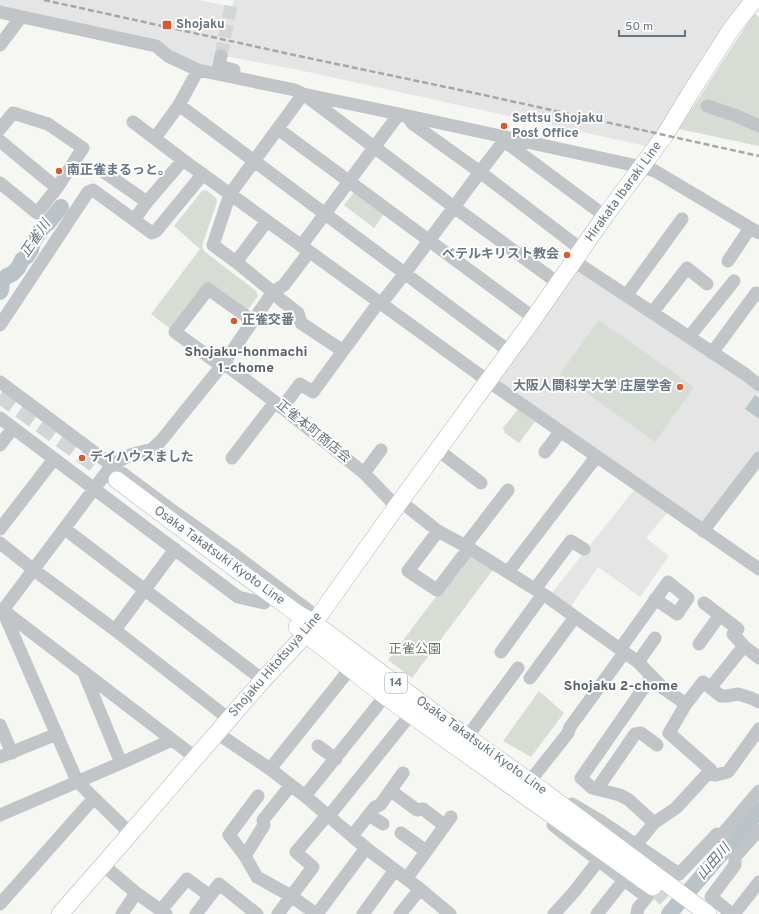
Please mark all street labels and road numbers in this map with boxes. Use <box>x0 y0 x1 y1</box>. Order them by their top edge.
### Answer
street label: Hirakata Ibaraki Line <box>582 139 666 245</box>
street label: 正雀本町商店会 <box>273 397 353 467</box>
street label: Osaka Takatsuki Kyoto Line <box>150 503 288 609</box>
street label: Shojaku Hitotsuya Line <box>226 609 326 721</box>
road number: 14 <box>385 673 407 693</box>
street label: Osaka Takatsuki Kyoto Line <box>412 693 550 799</box>

